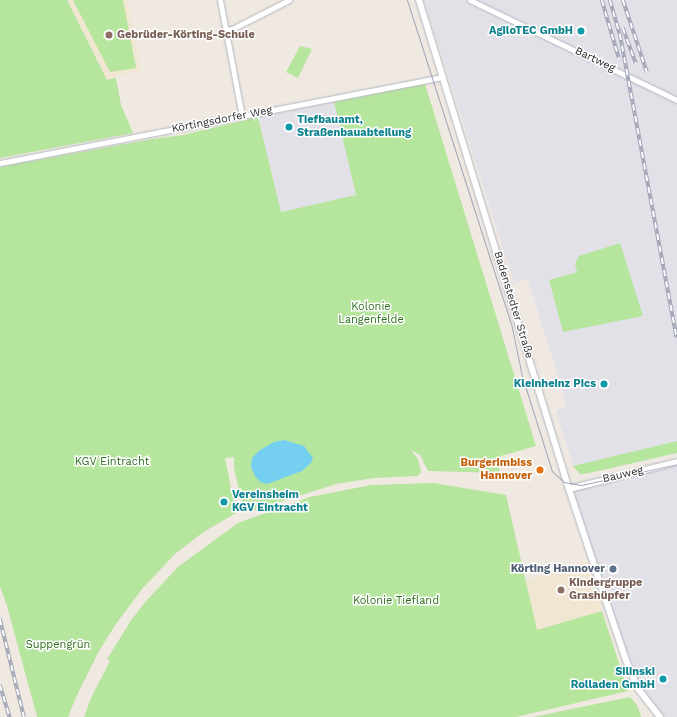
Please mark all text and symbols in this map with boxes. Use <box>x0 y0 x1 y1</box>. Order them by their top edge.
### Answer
place label: AgiloTEC GmbH <box>489 24 573 38</box>
marker: AgiloTEC GmbH <box>576 26 586 36</box>
place label: Gebrüder-Körting-Schule <box>117 28 255 42</box>
marker: Gebrüder-Körting-Schule <box>104 30 114 40</box>
street label: Bartweg <box>573 45 617 75</box>
street label: Körtingsdorfer Weg <box>170 104 274 136</box>
place label: Tiefbauamt, Straßenbauabteilung <box>297 114 411 140</box>
marker: Tiefbauamt, Straßenbauabteilung <box>284 122 294 132</box>
street label: Badenstedter Straße <box>490 250 536 360</box>
park label: Kolonie Langenfelde <box>338 301 404 327</box>
place label: Kleinheinz Pics <box>514 377 596 391</box>
marker: Kleinheinz Pics <box>599 379 609 389</box>
park label: KGV Eintracht <box>75 455 149 469</box>
place label: Burgerimbiss Hannover <box>460 457 532 483</box>
street label: Bauweg <box>601 464 645 486</box>
marker: Burgerimbiss Hannover <box>535 465 545 475</box>
place label: Vereinsheim KGV Eintracht <box>232 489 308 515</box>
marker: Vereinsheim KGV Eintracht <box>219 497 229 507</box>
place label: Körting Hannover <box>511 562 605 576</box>
marker: Körting Hannover <box>608 564 618 574</box>
place label: Kindergruppe Grashüpfer <box>569 577 642 603</box>
marker: Kindergruppe Grashüpfer <box>556 585 566 595</box>
park label: Kolonie Tiefland <box>353 594 439 608</box>
park label: Suppengrün <box>26 638 90 652</box>
place label: Silinski Rolladen GmbH <box>571 666 655 692</box>
marker: Silinski Rolladen GmbH <box>658 674 668 684</box>

